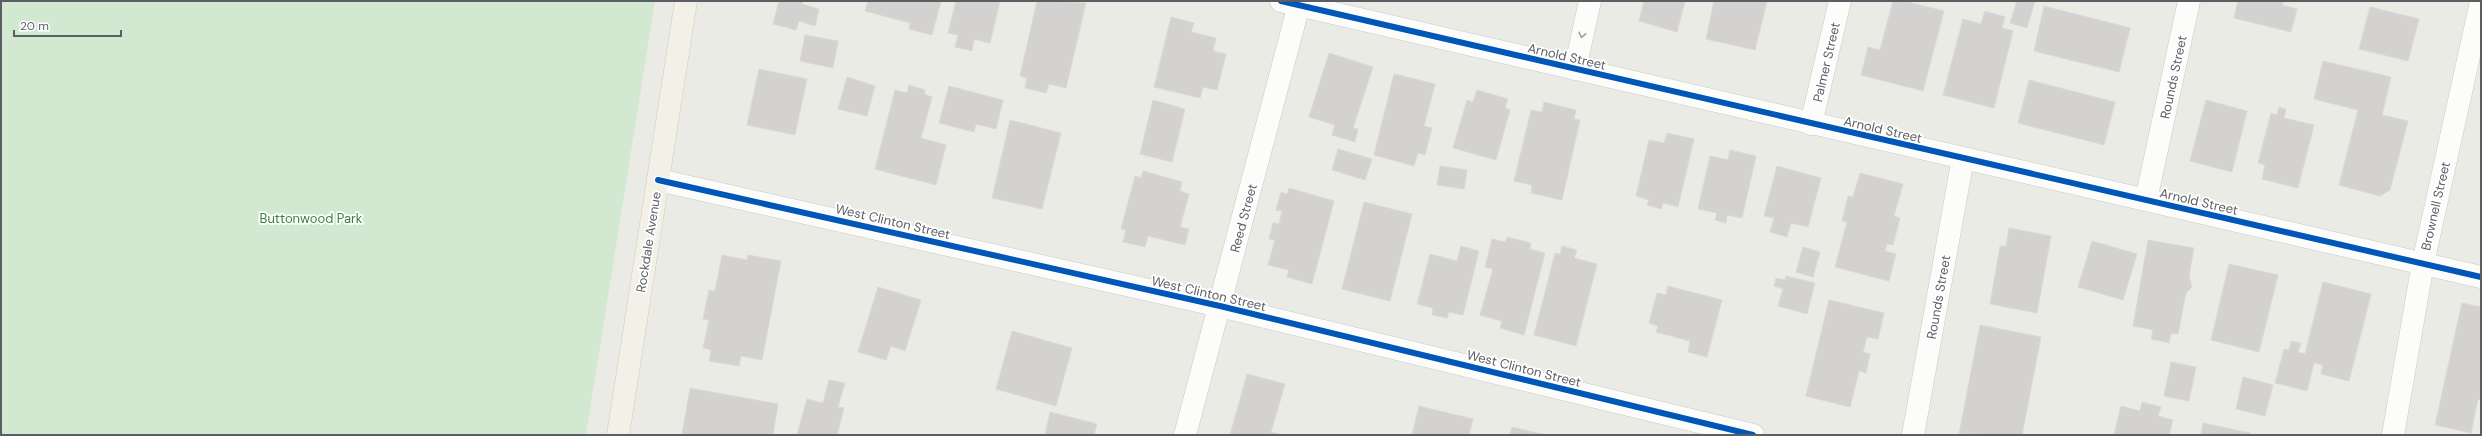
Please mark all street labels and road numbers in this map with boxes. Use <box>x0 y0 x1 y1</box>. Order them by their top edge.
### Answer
street label: Palmer Street <box>1809 21 1844 104</box>
street label: Rounds Street <box>2156 34 2191 120</box>
street label: Arnold Street <box>1526 39 1608 74</box>
street label: Arnold Street <box>1842 112 1924 147</box>
street label: Brownell Street <box>2417 160 2454 252</box>
street label: Reed Street <box>1226 182 1261 254</box>
street label: Arnold Street <box>2158 184 2240 219</box>
street label: Rockdale Avenue <box>632 191 665 294</box>
street label: West Clinton Street <box>834 200 952 243</box>
street label: Rounds Street <box>1923 254 1954 340</box>
street label: West Clinton Street <box>1150 272 1268 315</box>
street label: West Clinton Street <box>1465 346 1583 391</box>

